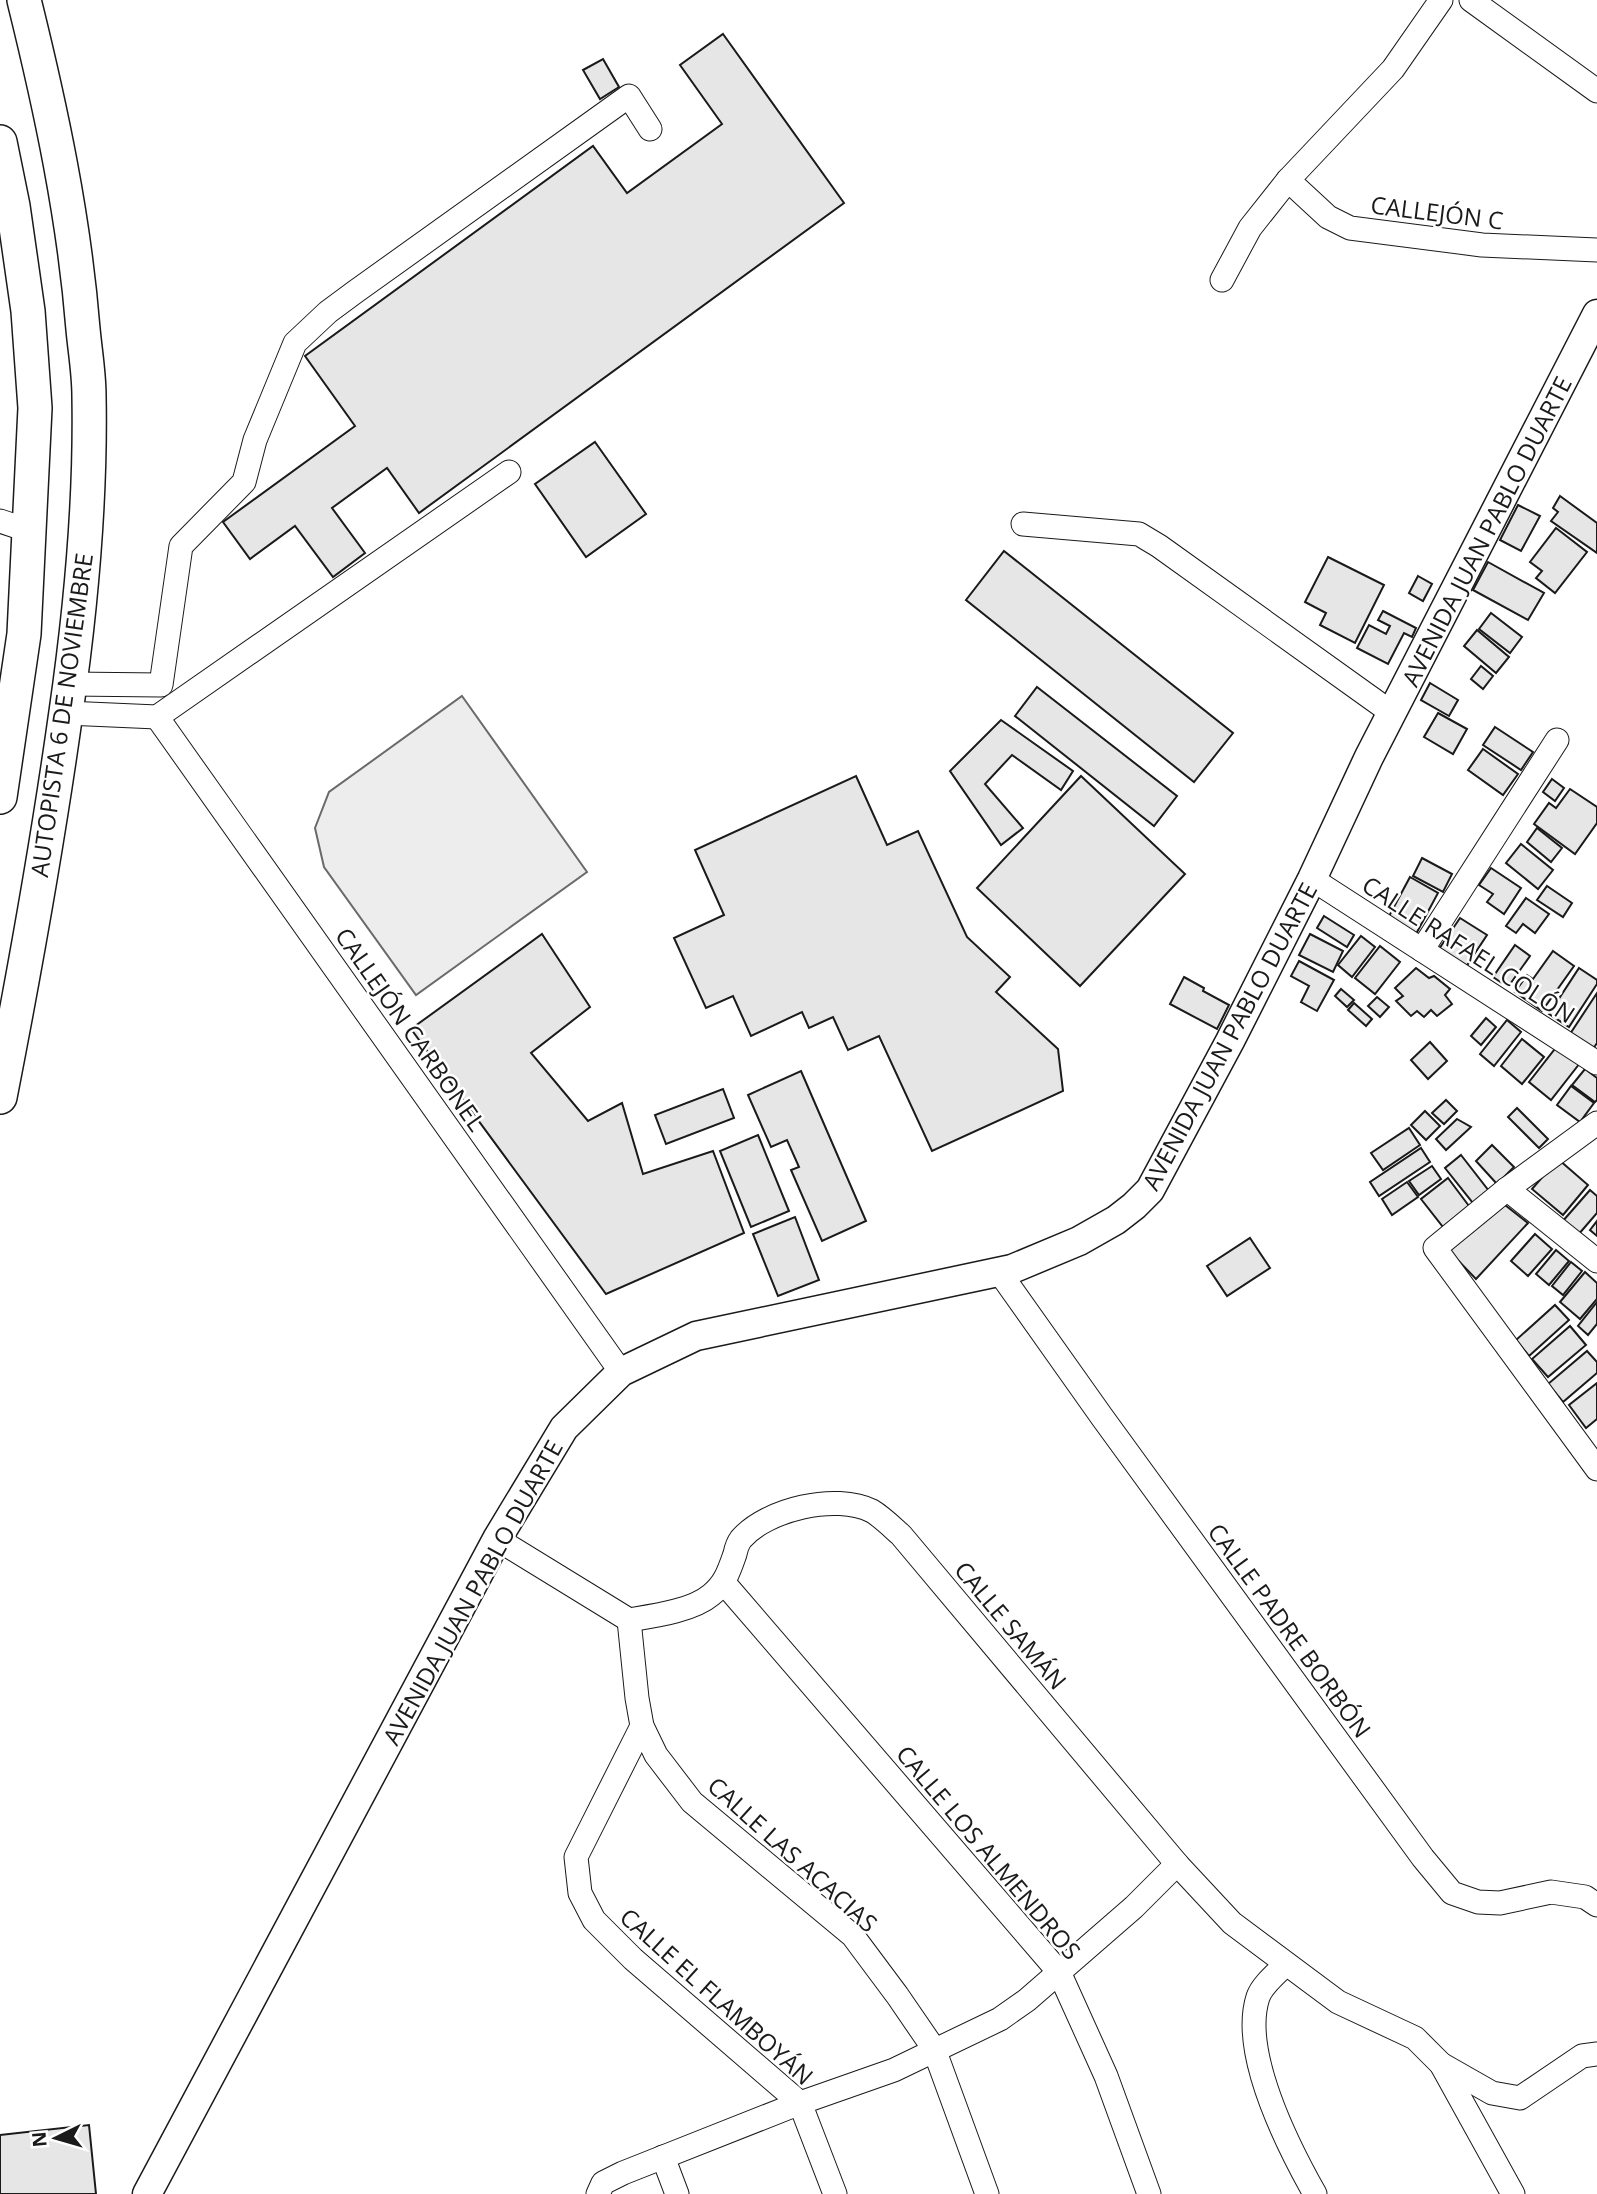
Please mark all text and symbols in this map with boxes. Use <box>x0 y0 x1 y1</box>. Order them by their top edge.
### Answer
street label: CALLEJÓN C <box>1369 188 1505 236</box>
street label: AVENIDA JUAN PABLO DUARTE <box>1393 370 1579 692</box>
street label: AUTOPISTA 6 DE NOVIEMBRE <box>22 551 100 879</box>
street label: CALLE RAFAEL COLÓN <box>1356 868 1582 1030</box>
street label: AVENIDA JUAN PABLO DUARTE <box>1134 876 1324 1196</box>
street label: CALLEJÓN CARBONEL <box>328 921 494 1137</box>
street label: AVENIDA JUAN PABLO DUARTE <box>374 1434 570 1750</box>
street label: CALLE PADRE BORBÓN <box>1201 1516 1379 1744</box>
street label: CALLE SAMÁN <box>948 1554 1074 1696</box>
street label: CALLE LOS ALMENDROS <box>889 1738 1089 1966</box>
street label: CALLE LAS ACACIAS <box>701 1769 885 1939</box>
street label: CALLE EL FLAMBOYÁN <box>613 1900 821 2092</box>
north arrow <box>21 2103 91 2173</box>
text: N <box>25 2131 53 2148</box>

